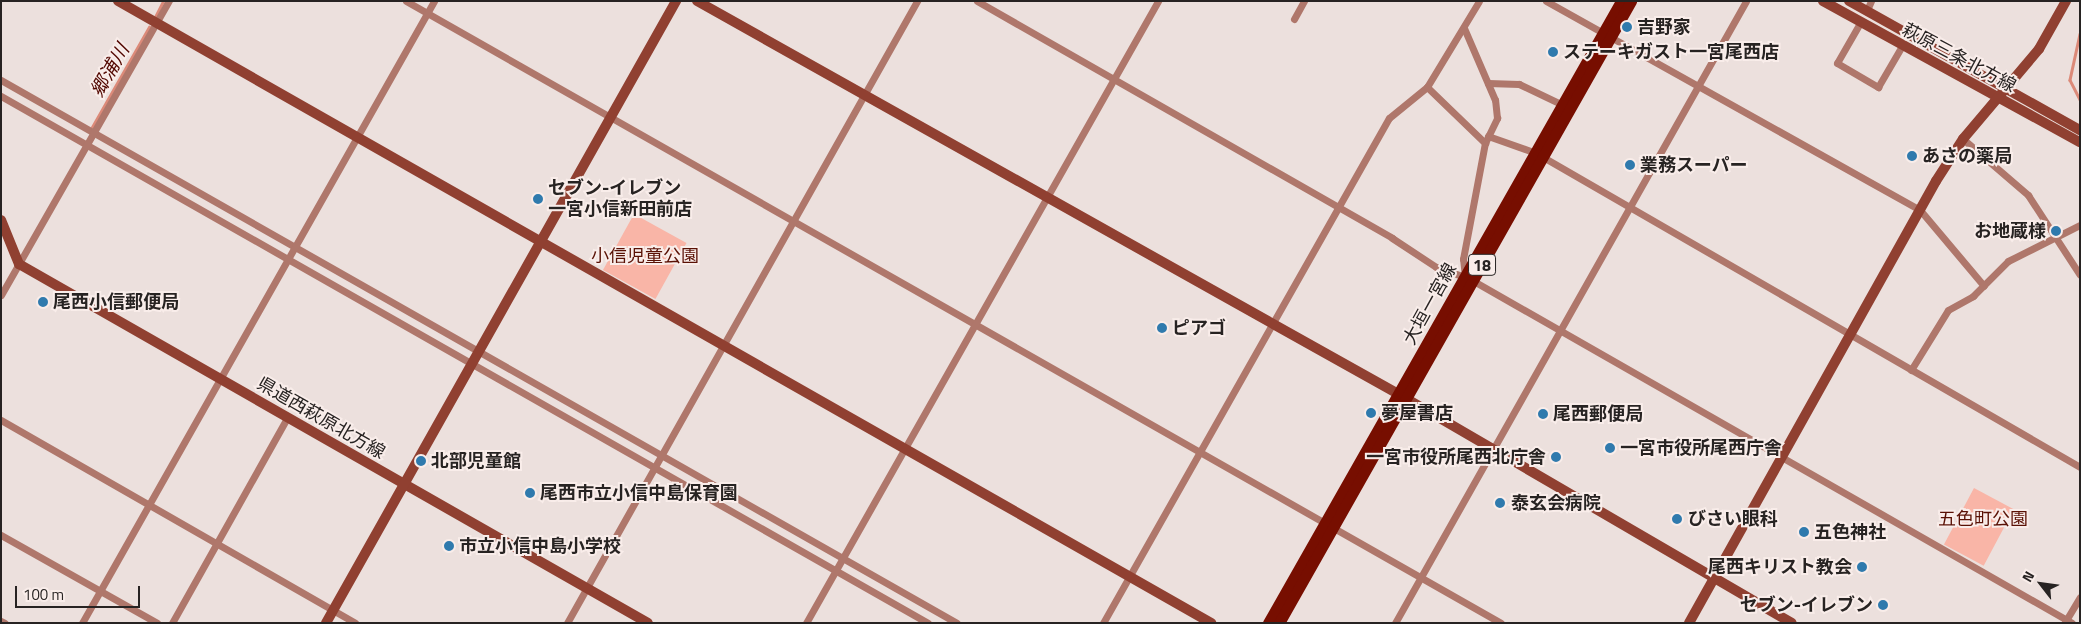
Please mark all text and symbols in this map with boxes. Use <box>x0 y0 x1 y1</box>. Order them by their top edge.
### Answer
place label: 吉野家 <box>1637 16 1691 38</box>
street label: 萩原三条北方線 <box>1898 19 2020 97</box>
marker: 吉野家 <box>1621 21 1633 33</box>
water label: 郷浦川 <box>85 40 133 100</box>
place label: ステーキガスト一宮尾西店 <box>1563 41 1779 63</box>
marker: ステーキガスト一宮尾西店 <box>1547 46 1559 58</box>
place label: あさの薬局 <box>1922 145 2012 167</box>
marker: あさの薬局 <box>1906 150 1918 162</box>
place label: 業務スーパー <box>1640 154 1748 176</box>
marker: 業務スーパー <box>1624 159 1636 171</box>
place label: セブン-イレブン 一宮小信新田前店 <box>548 178 692 220</box>
marker: セブン-イレブン 一宮小信新田前店 <box>532 193 544 205</box>
place label: お地蔵様 <box>1974 220 2046 242</box>
marker: お地蔵様 <box>2050 225 2062 237</box>
park label: 小信児童公園 <box>591 245 699 267</box>
road number: 18 <box>1467 252 1497 278</box>
street label: 大垣一宮線 <box>1399 259 1461 349</box>
place label: 尾西小信郵便局 <box>53 291 179 313</box>
marker: 尾西小信郵便局 <box>37 296 49 308</box>
place label: ピアゴ <box>1172 317 1226 339</box>
marker: ピアゴ <box>1156 322 1168 334</box>
street label: 県道西萩原北方線 <box>253 373 389 463</box>
place label: 夢屋書店 <box>1381 402 1453 424</box>
place label: 尾西郵便局 <box>1553 403 1643 425</box>
marker: 夢屋書店 <box>1365 407 1377 419</box>
marker: 尾西郵便局 <box>1537 408 1549 420</box>
place label: 一宮市役所尾西庁舎 <box>1620 437 1782 459</box>
marker: 一宮市役所尾西庁舎 <box>1604 442 1616 454</box>
place label: 一宮市役所尾西北庁舎 <box>1366 446 1546 468</box>
place label: 北部児童館 <box>431 450 521 472</box>
marker: 一宮市役所尾西北庁舎 <box>1550 451 1562 463</box>
marker: 北部児童館 <box>415 455 427 467</box>
place label: 尾西市立小信中島保育園 <box>540 482 738 504</box>
marker: 尾西市立小信中島保育園 <box>524 487 536 499</box>
place label: 泰玄会病院 <box>1511 492 1601 514</box>
marker: 泰玄会病院 <box>1493 496 1507 510</box>
place label: びさい眼科 <box>1688 508 1778 530</box>
park label: 五色町公園 <box>1938 508 2028 530</box>
marker: びさい眼科 <box>1670 512 1684 526</box>
place label: 五色神社 <box>1814 521 1886 543</box>
marker: 五色神社 <box>1798 526 1810 538</box>
place label: 市立小信中島小学校 <box>459 535 621 557</box>
marker: 市立小信中島小学校 <box>443 540 455 552</box>
place label: 尾西キリスト教会 <box>1708 556 1852 578</box>
north arrow <box>2016 559 2066 609</box>
marker: 尾西キリスト教会 <box>1856 561 1868 573</box>
text: N <box>2016 567 2039 586</box>
scale bar <box>18 576 142 608</box>
text: 100 m <box>23 583 64 606</box>
place label: セブン-イレブン <box>1740 594 1873 616</box>
marker: セブン-イレブン <box>1877 599 1889 611</box>

